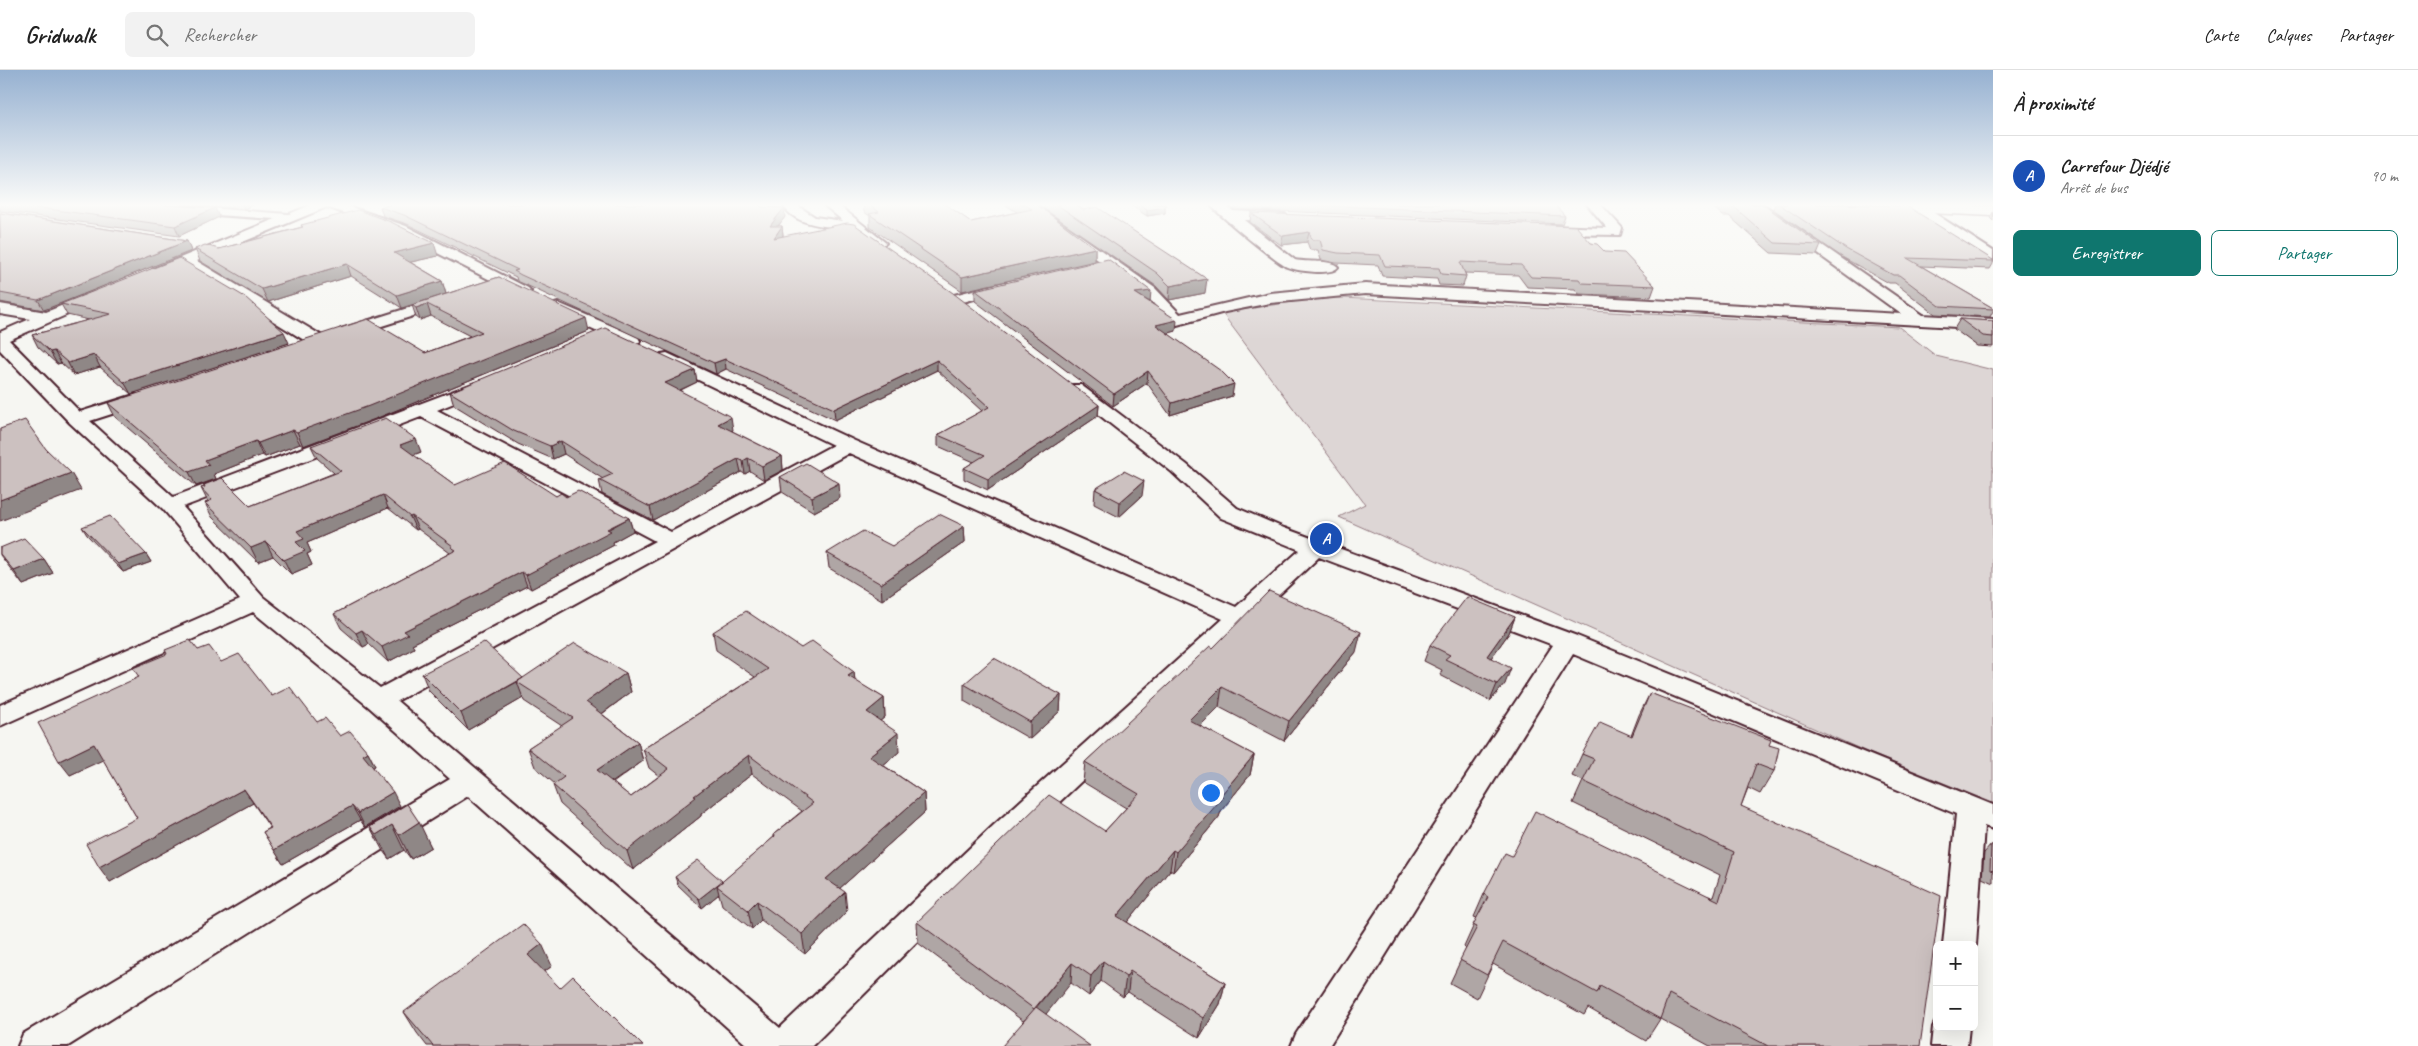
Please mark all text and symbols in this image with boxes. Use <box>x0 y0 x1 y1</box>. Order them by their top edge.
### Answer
search box <box>125 12 475 57</box>
text: Gridwalk <box>25 20 95 50</box>
icon: search <box>143 21 171 49</box>
text: Rechercher <box>183 23 256 47</box>
text: Carte <box>2204 24 2238 46</box>
text: Calques <box>2266 24 2311 46</box>
text: Partager <box>2339 24 2393 46</box>
text: À proximité <box>2013 90 2093 116</box>
text: Carrefour Djédjé <box>2060 154 2168 178</box>
text: A <box>2025 166 2033 186</box>
text: 90 m <box>2371 166 2398 186</box>
text: Arrêt de bus <box>2060 178 2127 198</box>
button: Enregistrer <box>2013 230 2201 276</box>
button: Partager <box>2211 230 2398 276</box>
pin: A <box>1310 520 1342 558</box>
your location <box>1198 780 1224 806</box>
map controls <box>1933 941 1978 1031</box>
button: + <box>1933 941 1978 986</box>
button: − <box>1933 986 1978 1031</box>

